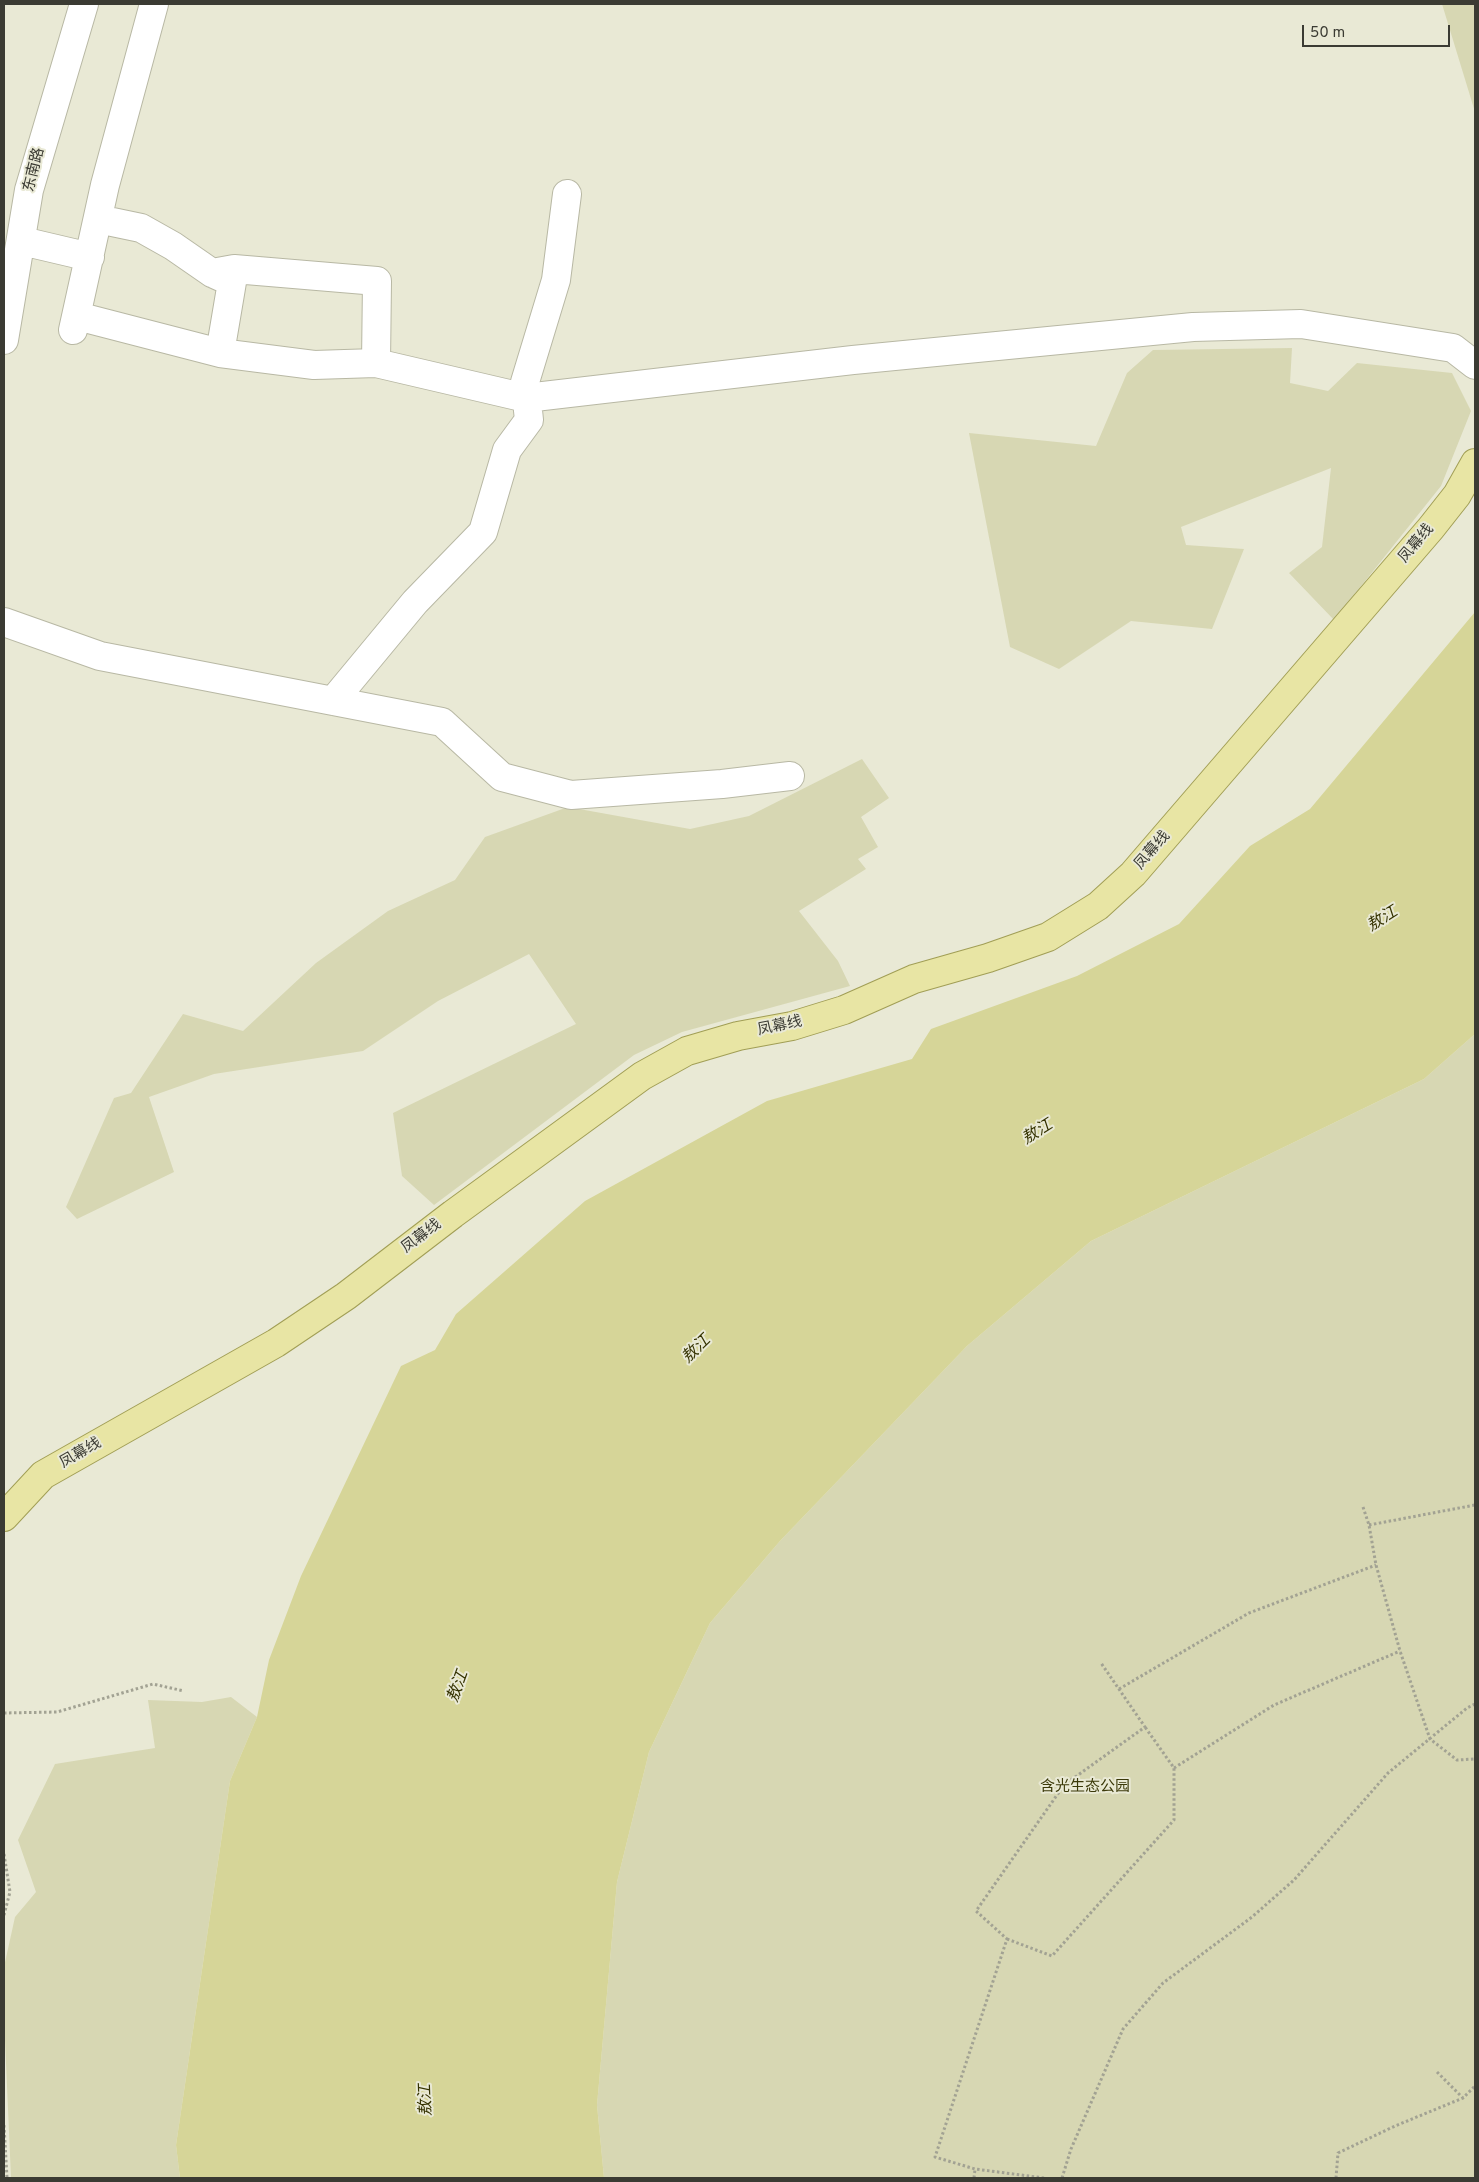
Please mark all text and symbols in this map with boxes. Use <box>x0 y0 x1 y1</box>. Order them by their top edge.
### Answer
scale bar <box>1304 15 1452 47</box>
text: 50 m <box>1310 24 1345 43</box>
street label: 东南路 <box>21 146 49 194</box>
street label: 凤幕线 <box>1396 521 1438 567</box>
street label: 凤幕线 <box>1131 828 1175 874</box>
water label: 敖江 <box>1364 903 1402 937</box>
street label: 凤幕线 <box>756 1014 804 1040</box>
water label: 敖江 <box>1019 1116 1057 1150</box>
street label: 凤幕线 <box>399 1216 445 1258</box>
water label: 敖江 <box>679 1332 715 1368</box>
street label: 凤幕线 <box>57 1435 105 1473</box>
water label: 敖江 <box>445 1669 473 1705</box>
park label: 含光生态公园 <box>1040 1779 1130 1797</box>
water label: 敖江 <box>417 2084 437 2116</box>

